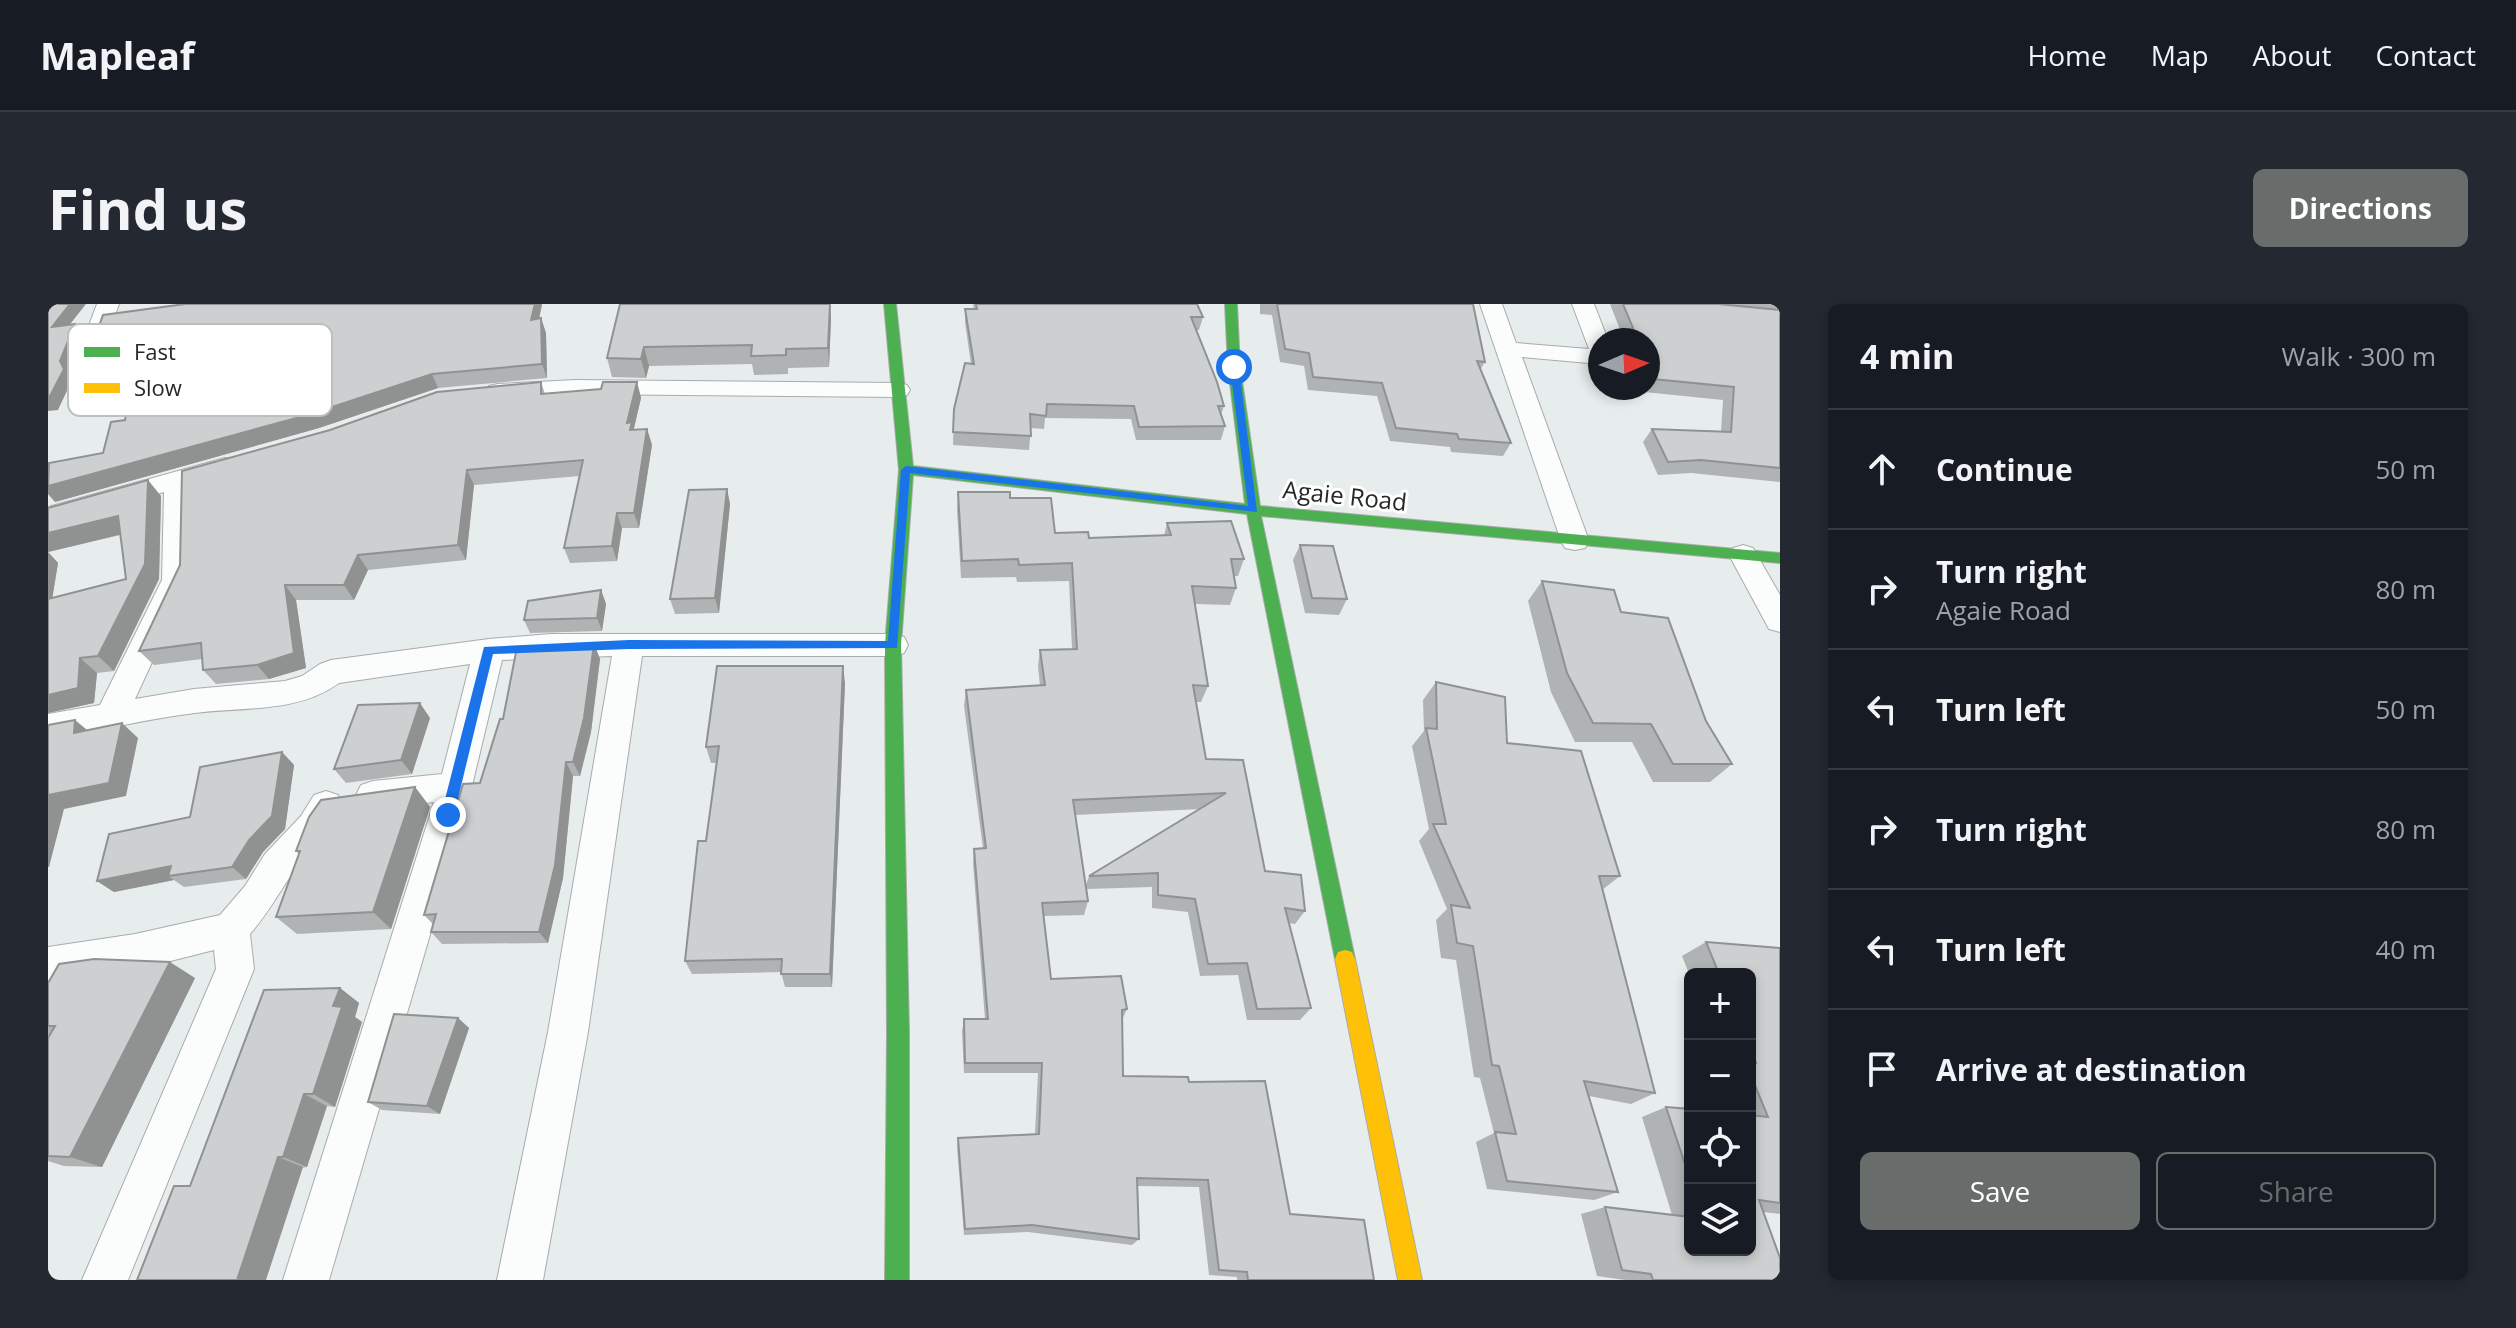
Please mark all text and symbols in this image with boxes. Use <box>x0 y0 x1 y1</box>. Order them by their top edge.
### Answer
text: Mapleaf <box>40 29 195 81</box>
text: Home <box>2028 36 2107 74</box>
text: Map <box>2151 36 2209 74</box>
text: About <box>2253 36 2331 74</box>
text: Contact <box>2375 36 2476 74</box>
button: Directions <box>2253 169 2468 247</box>
text: Find us <box>48 170 247 246</box>
legend <box>68 324 332 416</box>
north arrow <box>1588 328 1660 400</box>
text: 4 min <box>1860 333 1954 379</box>
text: Fast <box>134 336 176 366</box>
text: Walk · 300 m <box>2282 338 2436 374</box>
route start <box>1216 349 1252 385</box>
text: Slow <box>134 372 182 402</box>
icon: ahead <box>1860 447 1904 491</box>
text: Continue <box>1936 449 2073 490</box>
text: 50 m <box>2375 451 2436 487</box>
street label: Agaie Road <box>1281 472 1409 518</box>
text: Turn right <box>1936 551 2087 592</box>
icon: right <box>1860 567 1904 611</box>
text: 80 m <box>2375 571 2436 607</box>
text: Agaie Road <box>1936 592 2071 628</box>
icon: left <box>1860 687 1904 731</box>
text: Turn left <box>1936 689 2066 730</box>
text: 50 m <box>2375 691 2436 727</box>
route end <box>430 797 466 833</box>
icon: right <box>1860 807 1904 851</box>
text: Turn right <box>1936 809 2087 850</box>
text: 80 m <box>2375 811 2436 847</box>
icon: left <box>1860 927 1904 971</box>
text: Turn left <box>1936 929 2066 970</box>
text: 40 m <box>2375 931 2436 967</box>
map controls <box>1684 968 1756 1256</box>
button: + <box>1684 968 1756 1040</box>
button: − <box>1684 1040 1756 1112</box>
icon: arrive <box>1860 1047 1904 1091</box>
text: Arrive at destination <box>1936 1049 2247 1090</box>
button: locate <box>1684 1112 1756 1184</box>
button: Save <box>1860 1152 2140 1230</box>
button: Share <box>2156 1152 2436 1230</box>
button: layers <box>1684 1184 1756 1256</box>

